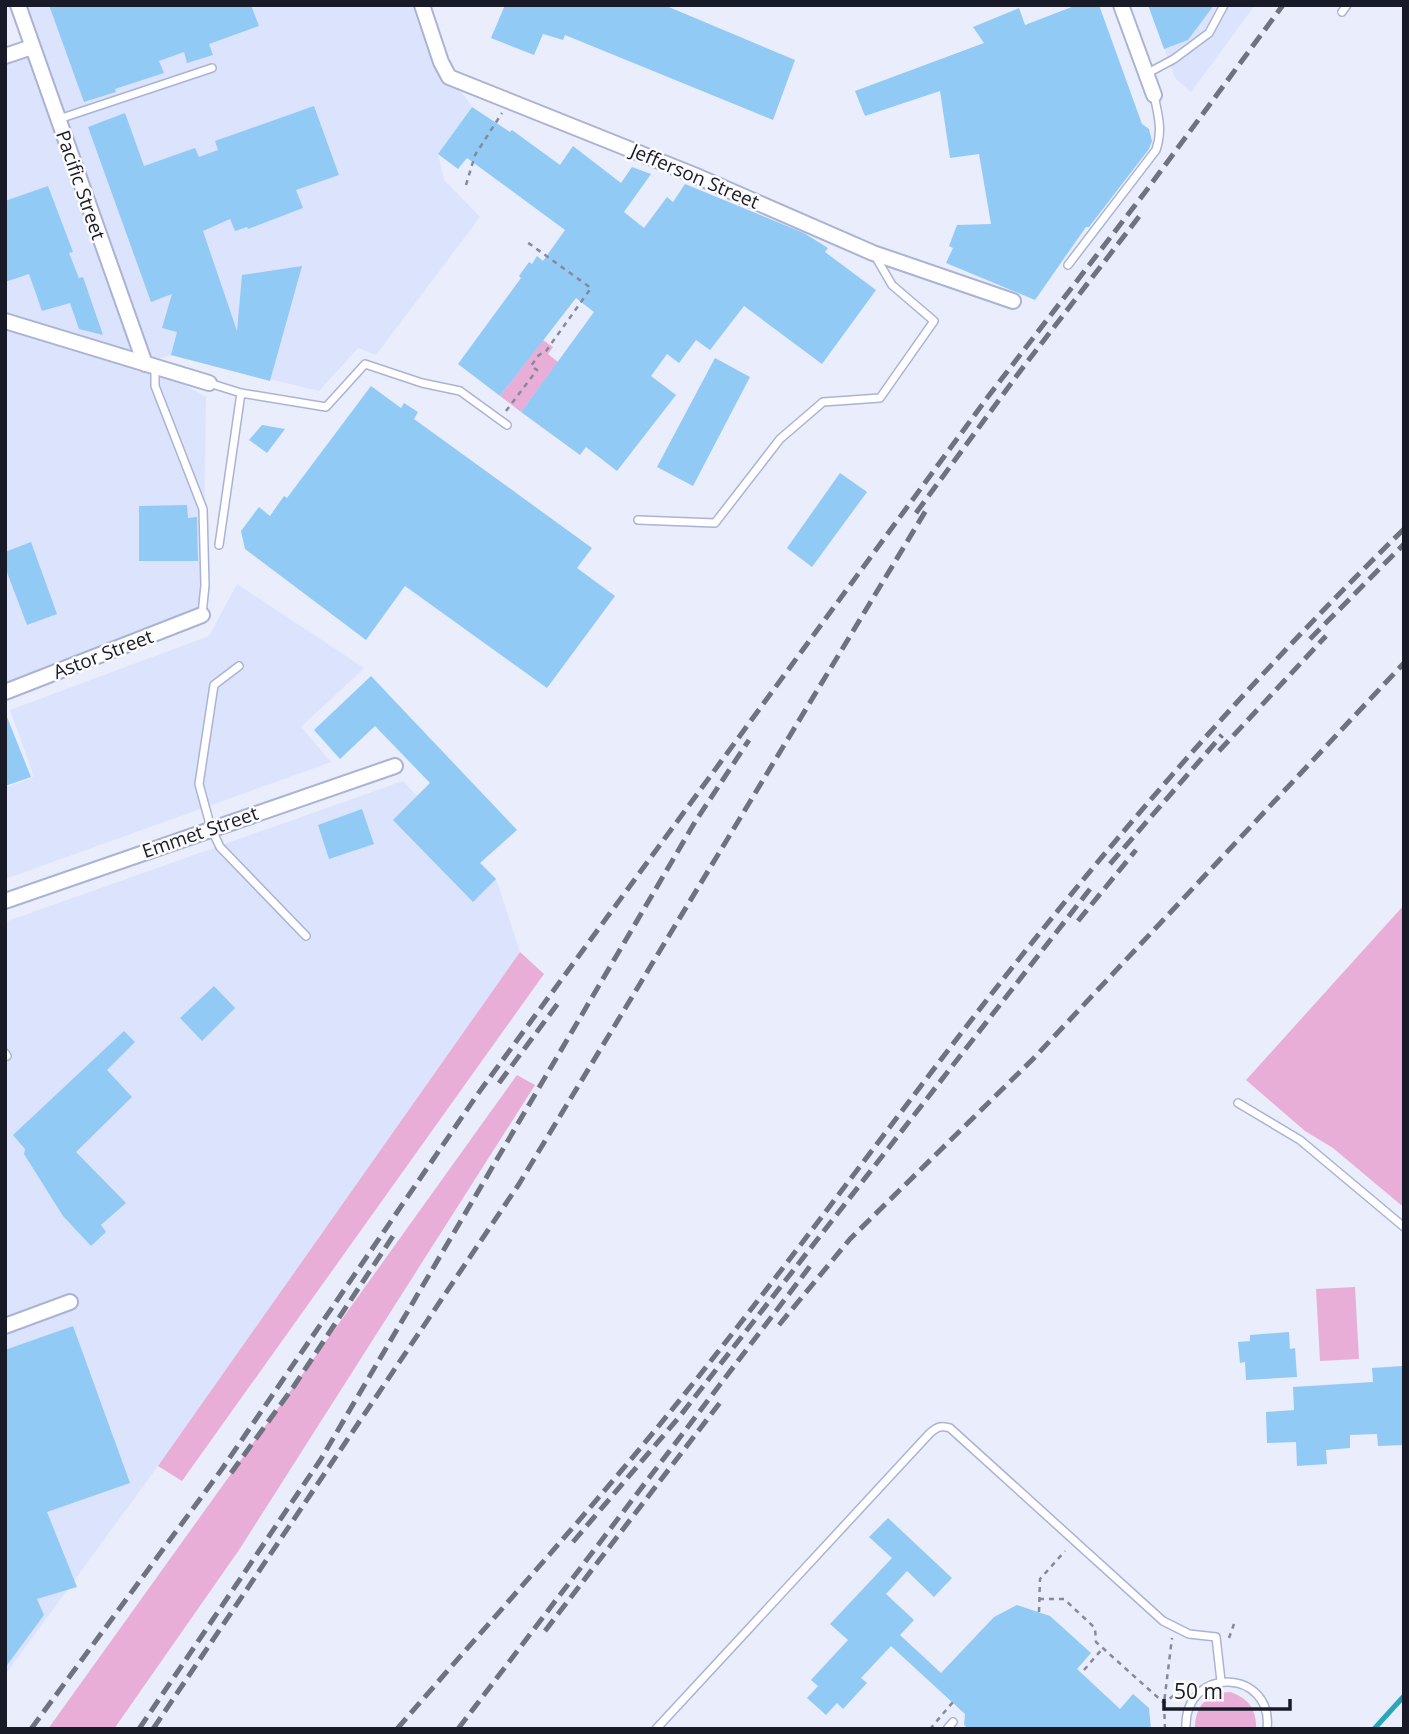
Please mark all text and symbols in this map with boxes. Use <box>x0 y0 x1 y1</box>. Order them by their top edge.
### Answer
street label: Pacific Street <box>50 127 112 243</box>
street label: Jefferson Street <box>625 136 763 215</box>
street label: Astor Street <box>49 623 157 685</box>
street label: Emmet Street <box>138 800 262 864</box>
scale bar <box>1164 1668 1290 1712</box>
text: 50 m <box>1174 1677 1223 1705</box>

